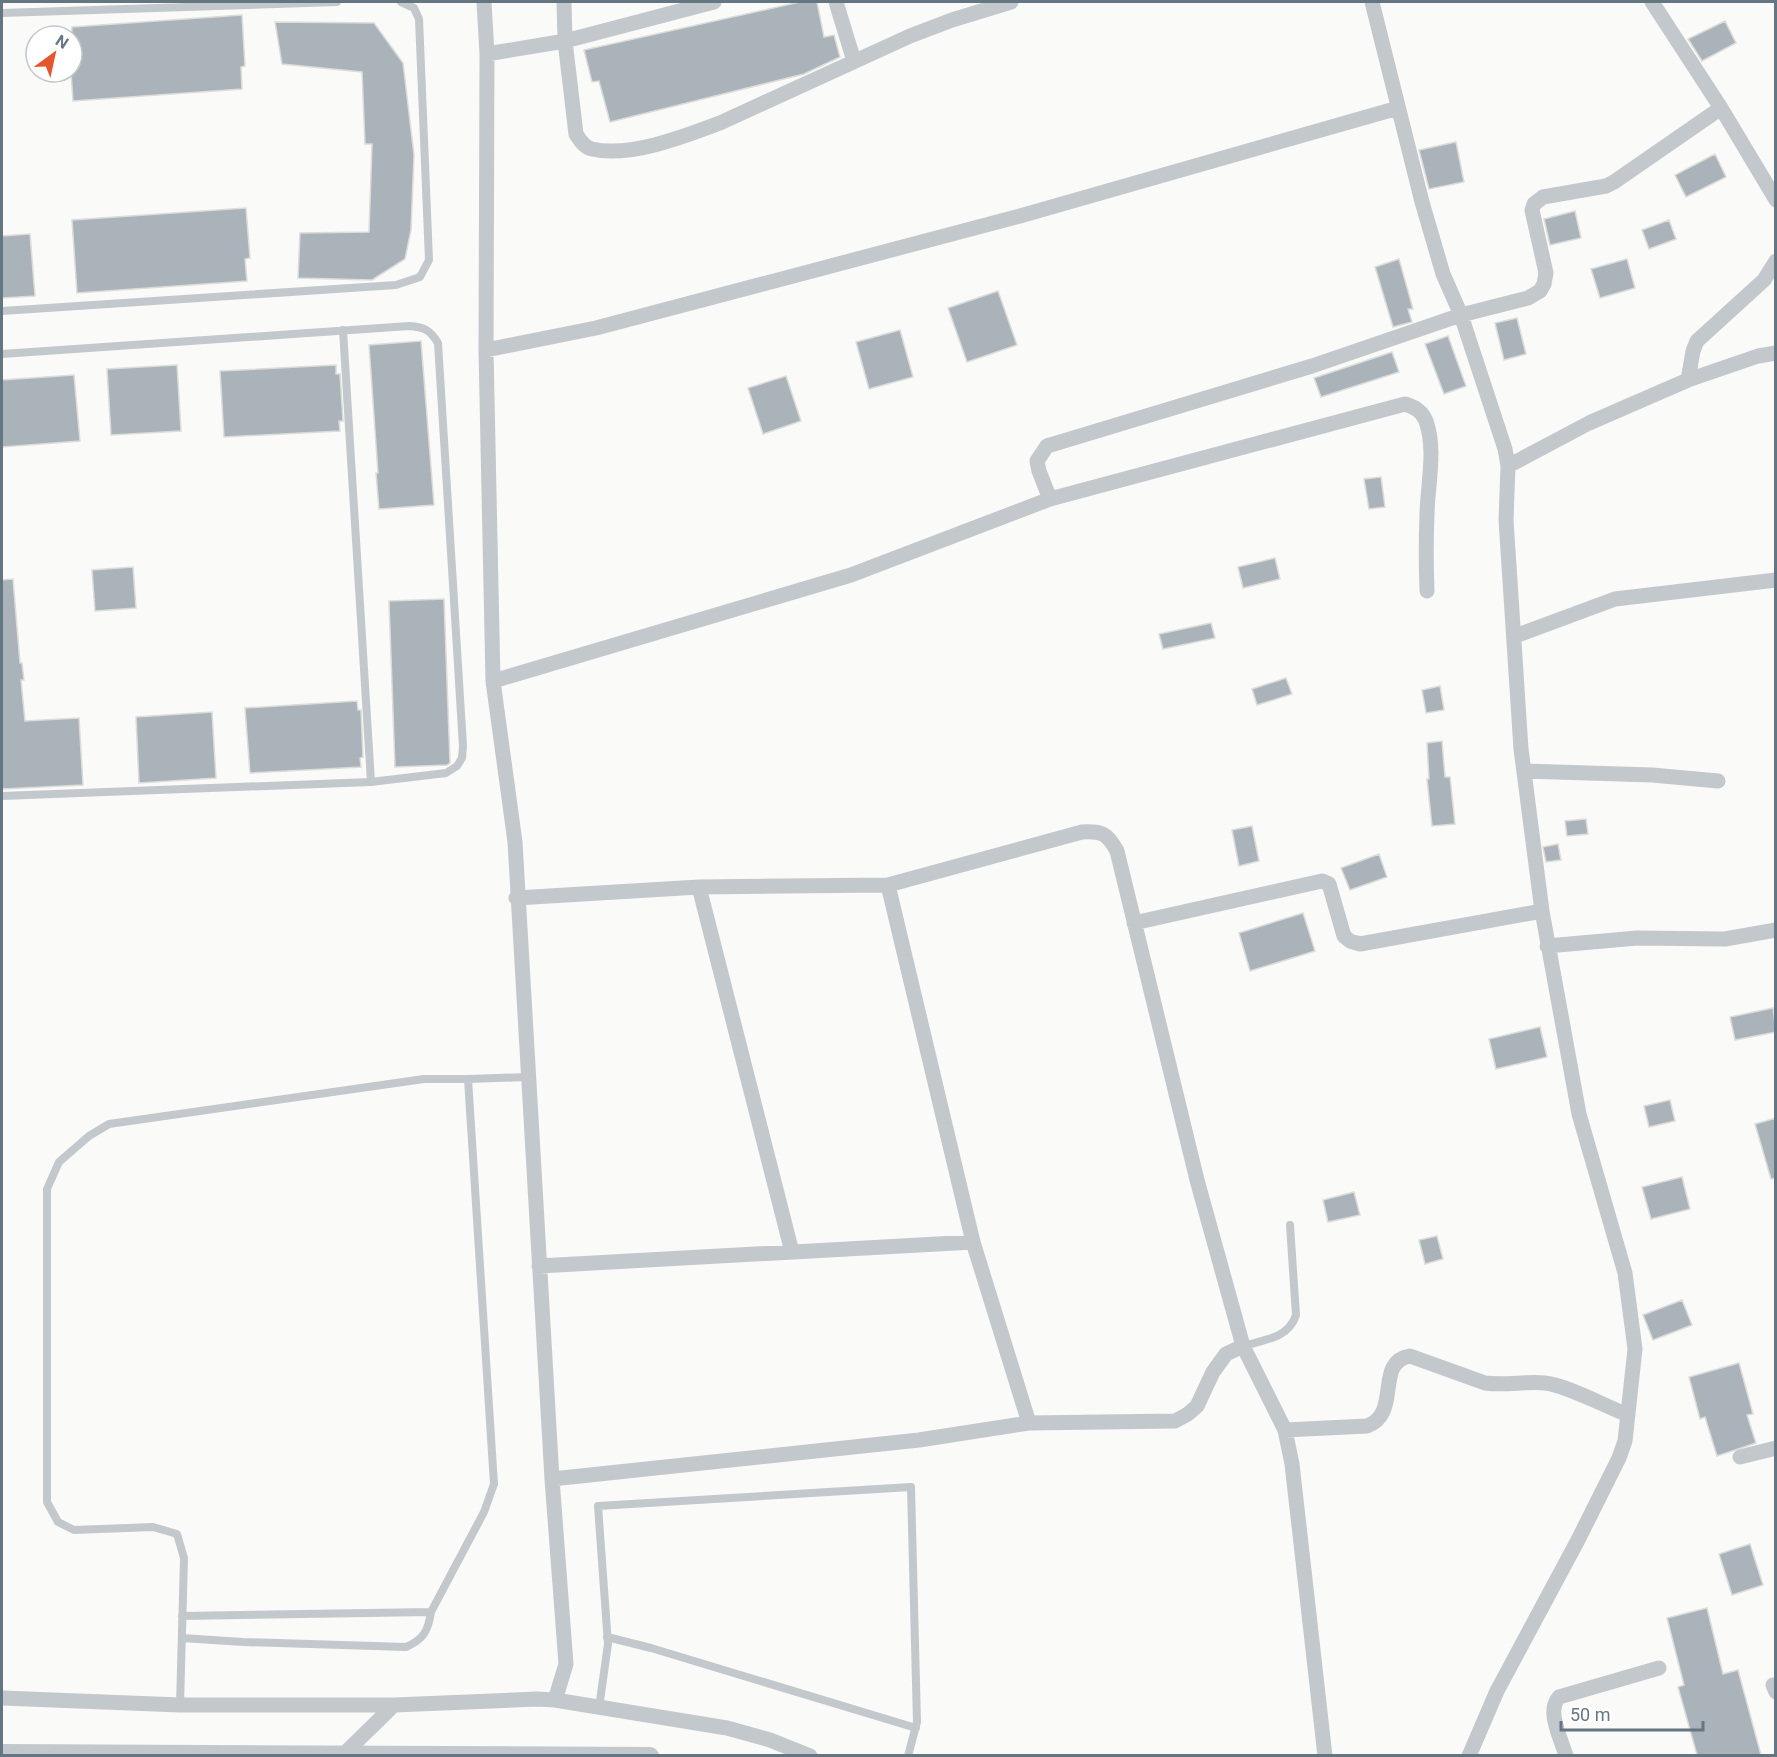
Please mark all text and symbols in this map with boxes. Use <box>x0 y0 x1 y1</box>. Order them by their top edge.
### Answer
north arrow <box>24 24 84 84</box>
text: N <box>52 31 72 53</box>
scale bar <box>1561 1694 1704 1732</box>
text: 50 m <box>1570 1704 1610 1725</box>

